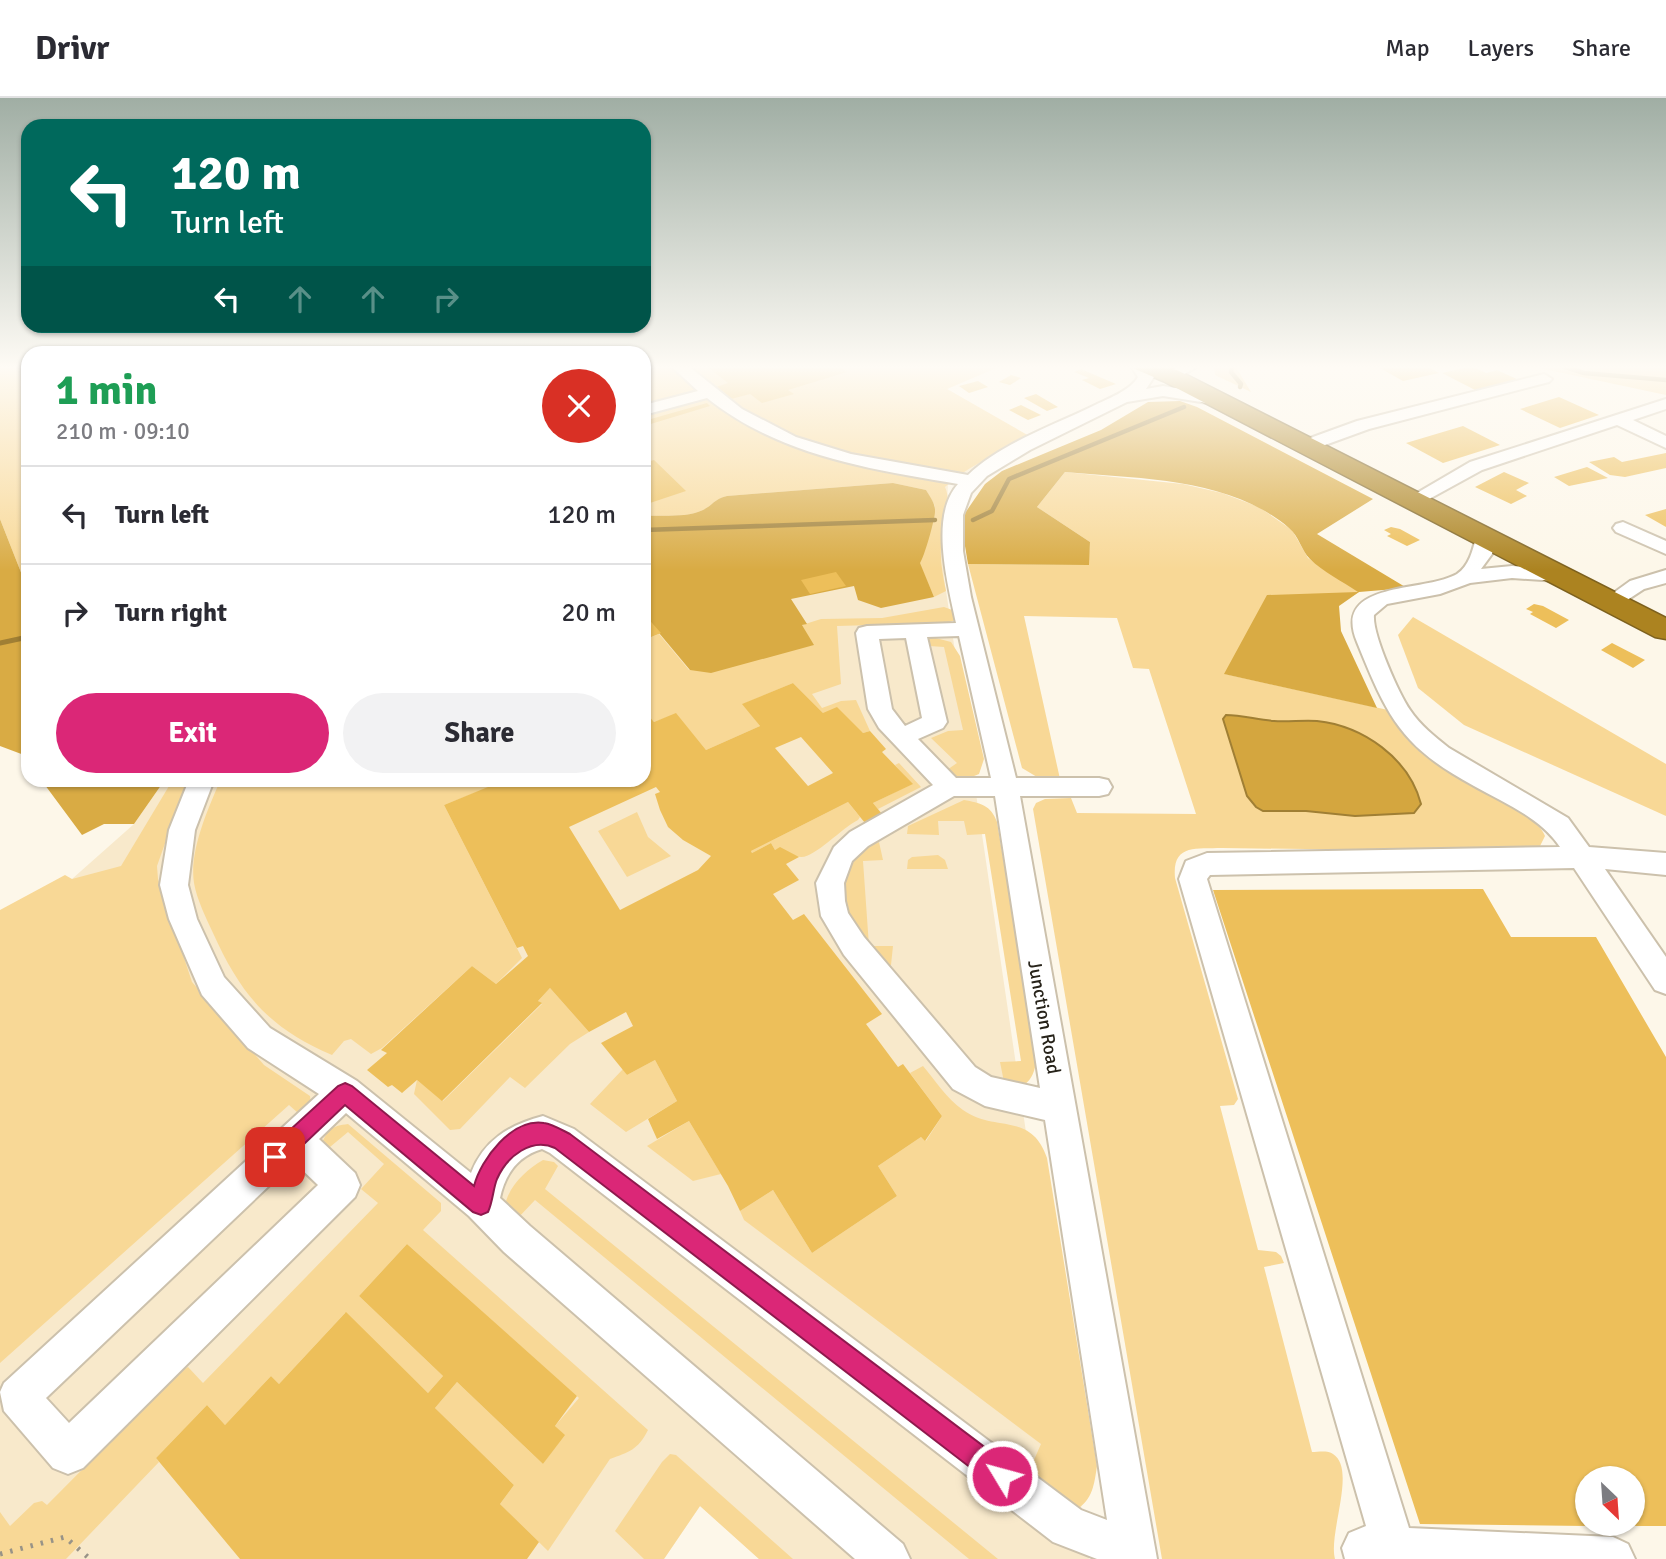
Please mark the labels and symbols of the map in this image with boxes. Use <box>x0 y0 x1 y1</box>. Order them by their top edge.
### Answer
street label: Junction Road <box>1022 958 1066 1076</box>
pin <box>245 1127 305 1187</box>
position arrow <box>965 1439 1039 1513</box>
north arrow <box>1575 1466 1645 1536</box>

